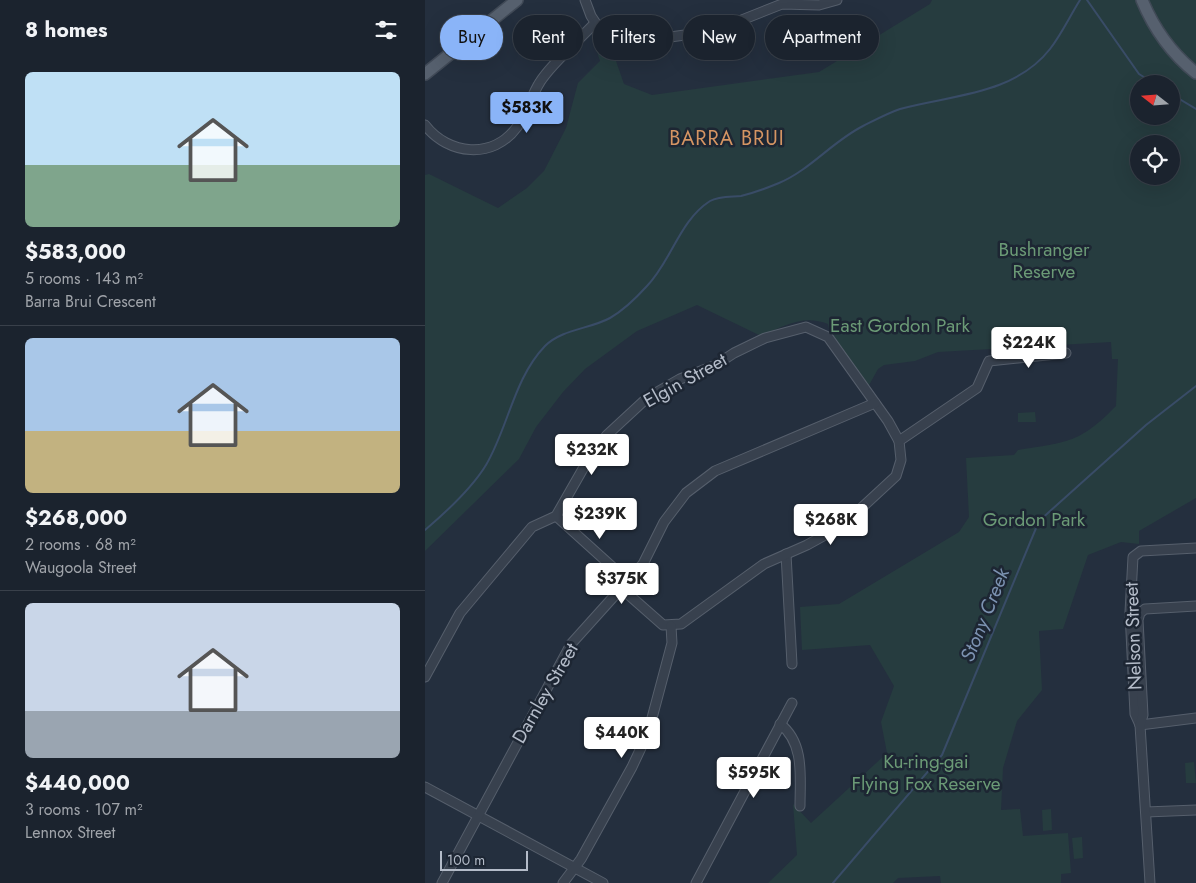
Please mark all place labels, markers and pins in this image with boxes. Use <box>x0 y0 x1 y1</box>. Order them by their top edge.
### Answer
pin: $583K <box>492 92 562 134</box>
pin: $224K <box>994 326 1064 369</box>
pin: $232K <box>557 434 627 476</box>
pin: $239K <box>565 498 635 540</box>
pin: $268K <box>796 504 866 546</box>
pin: $375K <box>587 562 657 605</box>
pin: $440K <box>587 716 657 759</box>
pin: $595K <box>719 756 789 799</box>

